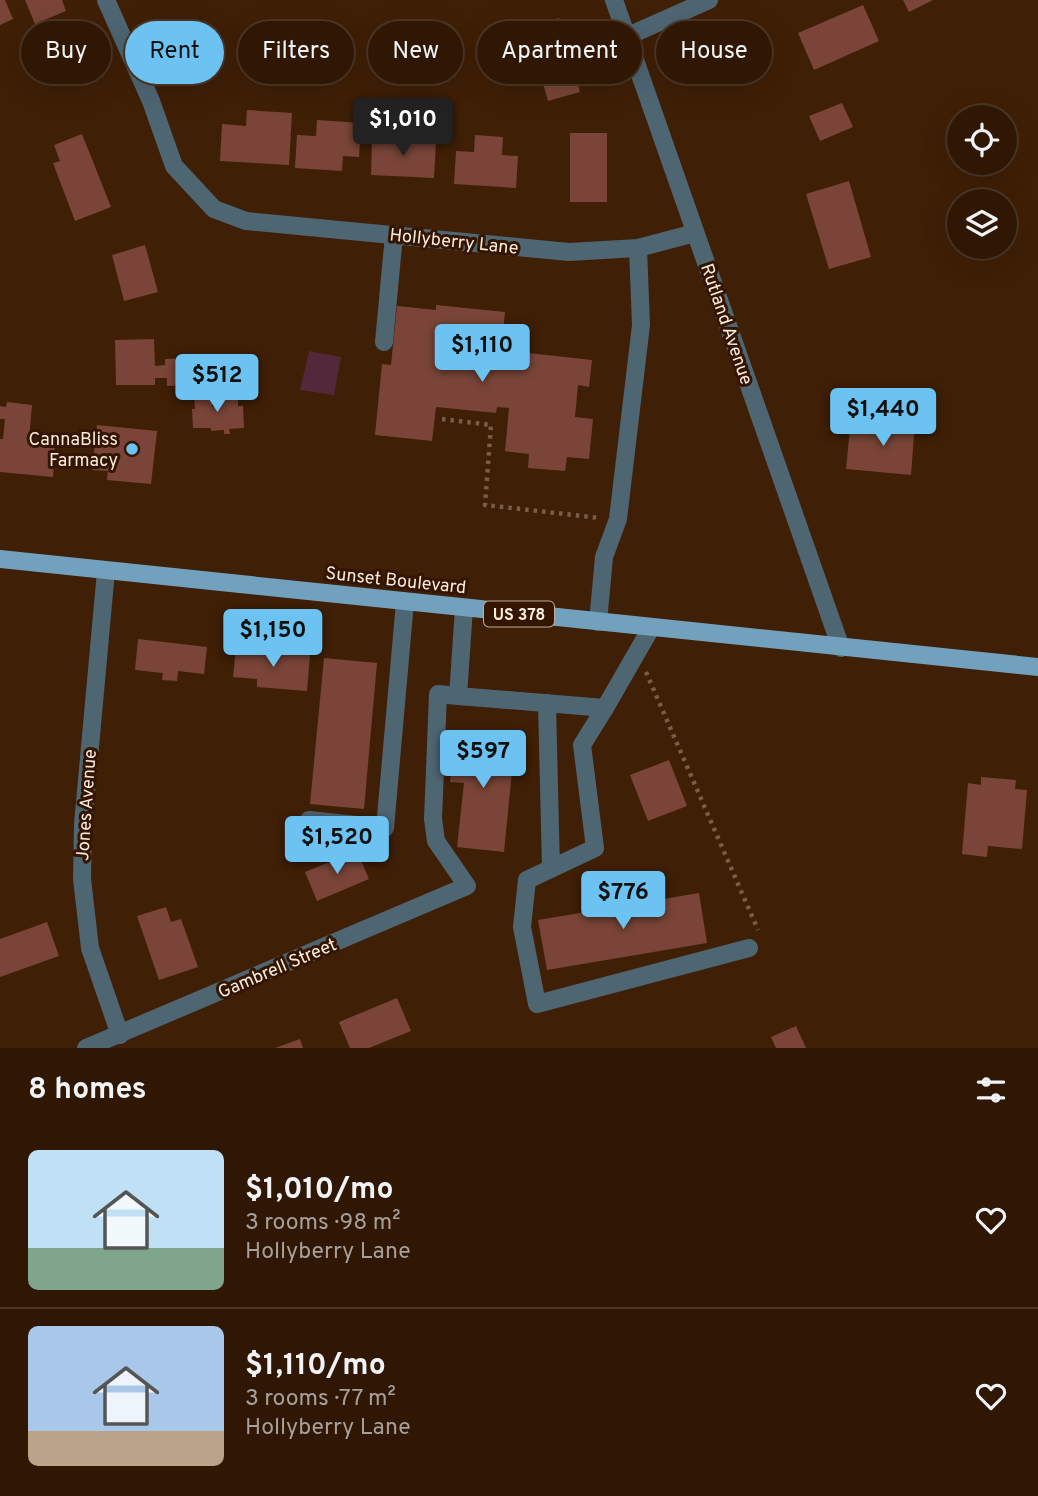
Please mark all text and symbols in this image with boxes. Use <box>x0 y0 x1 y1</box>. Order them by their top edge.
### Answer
chip: Buy <box>21 21 111 84</box>
chip: Rent <box>125 21 224 84</box>
chip: Filters <box>238 21 354 84</box>
chip: New <box>368 21 463 84</box>
chip: Apartment <box>477 21 642 84</box>
chip: House <box>656 21 772 84</box>
pin: $1,010 <box>346 99 460 158</box>
map controls <box>947 105 1017 259</box>
button: locate <box>947 105 1017 175</box>
text: $1,010 <box>369 106 437 135</box>
button: layers <box>947 189 1017 259</box>
street label: Hollyberry Lane <box>388 224 519 261</box>
street label: Rutland Avenue <box>694 261 757 388</box>
pin: $1,110 <box>425 324 539 384</box>
text: $1,110 <box>451 332 513 361</box>
pin: $512 <box>176 354 258 414</box>
text: $512 <box>191 362 243 391</box>
pin: $1,440 <box>826 388 940 448</box>
text: $1,440 <box>846 396 920 425</box>
place label: CannaBliss Farmacy <box>29 429 118 473</box>
marker: CannaBliss Farmacy <box>124 441 140 457</box>
street label: Sunset Boulevard <box>324 563 467 600</box>
road number: US 378 <box>484 601 554 626</box>
pin: $1,150 <box>216 610 330 669</box>
text: $1,150 <box>239 617 307 646</box>
pin: $597 <box>442 730 524 790</box>
text: $597 <box>456 738 510 767</box>
street label: Jones Avenue <box>72 749 103 862</box>
pin: $1,520 <box>280 816 394 876</box>
text: $1,520 <box>301 824 373 853</box>
pin: $776 <box>582 872 664 931</box>
text: $776 <box>597 879 649 908</box>
street label: Gambrell Street <box>215 934 340 1005</box>
icon: filters <box>972 1071 1010 1109</box>
text: 8 homes <box>28 1072 147 1109</box>
text: $1,010/mo <box>245 1172 393 1209</box>
icon: home <box>84 1178 168 1262</box>
icon: heart <box>972 1201 1010 1239</box>
text: 3 rooms · 98 m² <box>245 1209 401 1238</box>
text: Hollyberry Lane <box>245 1238 411 1267</box>
text: $1,110/mo <box>245 1348 386 1385</box>
icon: home <box>84 1354 168 1438</box>
icon: heart <box>972 1377 1010 1415</box>
text: 3 rooms · 77 m² <box>245 1385 396 1414</box>
text: Hollyberry Lane <box>245 1414 411 1443</box>

